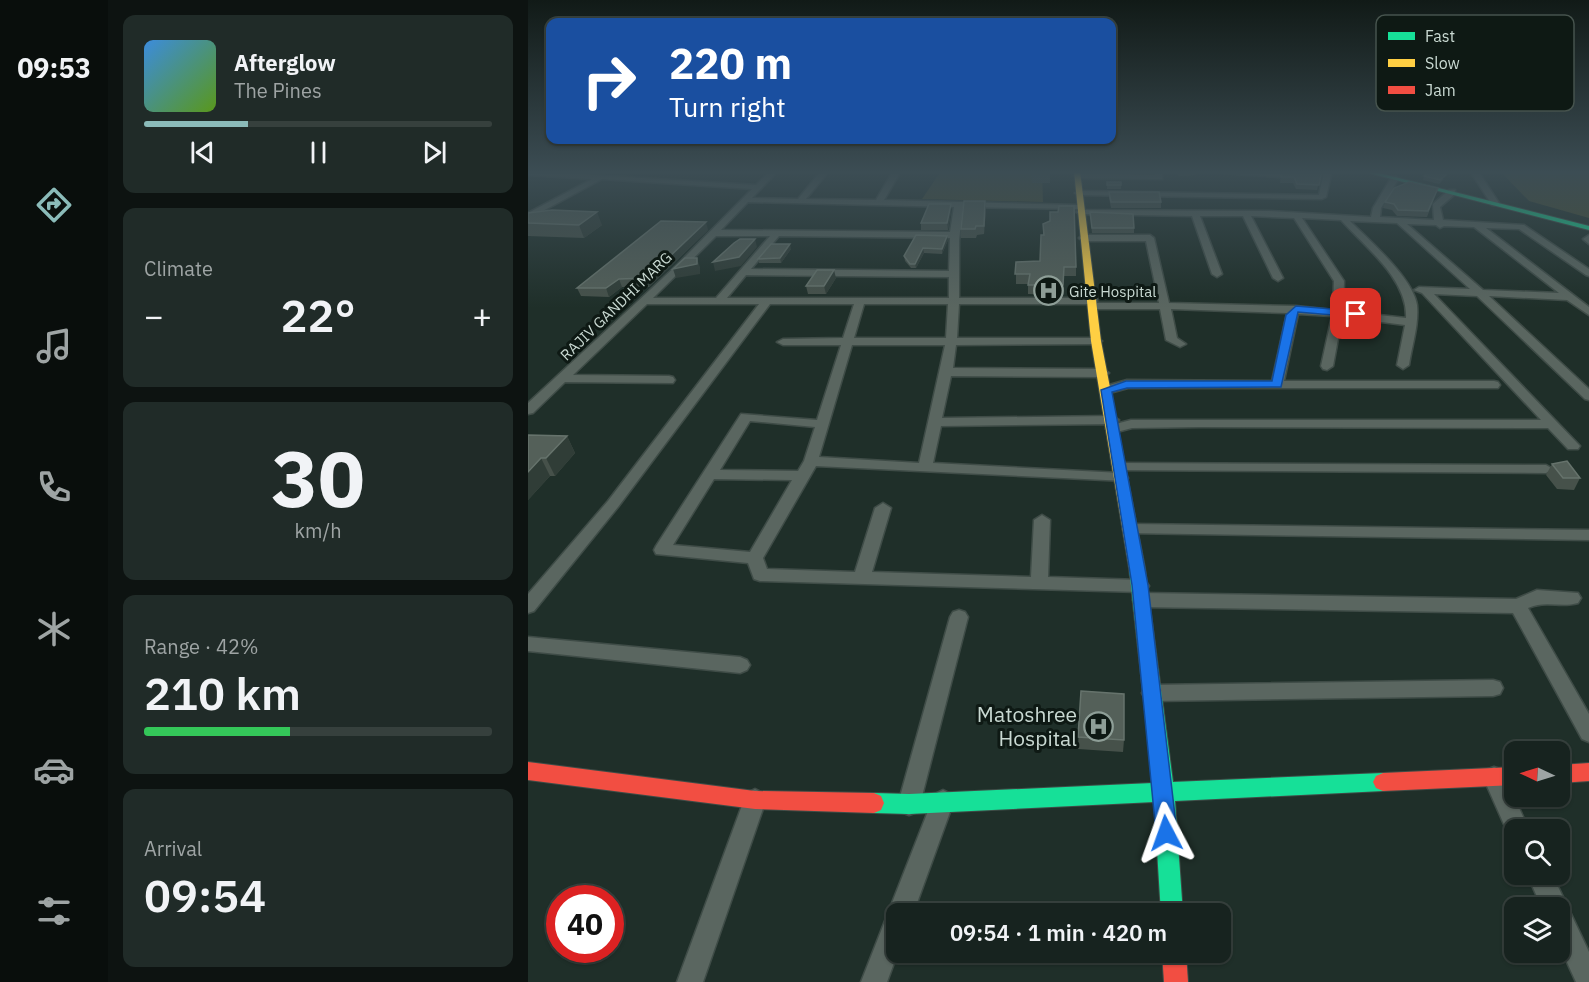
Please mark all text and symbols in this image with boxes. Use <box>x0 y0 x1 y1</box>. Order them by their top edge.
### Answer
legend <box>1376 15 1574 111</box>
text: Fast <box>1425 26 1455 46</box>
text: 220 m <box>669 36 792 91</box>
icon: right <box>570 42 648 120</box>
text: Afterglow <box>234 48 336 77</box>
text: 09:53 <box>17 50 91 85</box>
text: Slow <box>1425 53 1460 73</box>
text: The Pines <box>234 77 322 104</box>
text: Jam <box>1425 80 1456 100</box>
text: Turn right <box>669 89 786 124</box>
icon: previous <box>186 136 219 169</box>
icon: pause <box>302 136 335 169</box>
icon: next <box>418 136 451 169</box>
icon: directions <box>33 184 75 226</box>
street label: RAJIV GANDHI MARG <box>556 248 676 364</box>
text: Climate <box>144 255 213 282</box>
hospital icon: Gite Hospital <box>1032 275 1064 307</box>
place label: Gite Hospital <box>1069 282 1156 301</box>
text: 22° <box>280 286 356 344</box>
pin <box>1330 288 1381 339</box>
text: − <box>144 294 164 337</box>
text: + <box>472 294 492 337</box>
icon: arrive <box>1339 297 1372 330</box>
icon: music <box>33 325 75 367</box>
text: 30 <box>271 427 365 528</box>
icon: phone <box>33 466 75 508</box>
text: km/h <box>294 517 342 544</box>
icon: climate <box>33 608 75 650</box>
text: Range · 42% <box>144 633 259 660</box>
text: 210 km <box>144 664 301 722</box>
place label: Matoshree Hospital <box>977 700 1077 752</box>
hospital icon: Matoshree Hospital <box>1082 710 1114 742</box>
north arrow <box>1504 741 1570 807</box>
map controls <box>1504 741 1570 963</box>
icon: car <box>33 749 75 791</box>
position arrow <box>1134 801 1198 865</box>
button: search <box>1504 819 1570 885</box>
text: Arrival <box>144 835 202 862</box>
text: 09:54 <box>144 866 266 924</box>
speed limit sign: 40 <box>546 885 624 963</box>
icon: filters <box>33 890 75 932</box>
button: layers <box>1504 897 1570 963</box>
text: 09:54 · 1 min · 420 m <box>950 918 1167 947</box>

